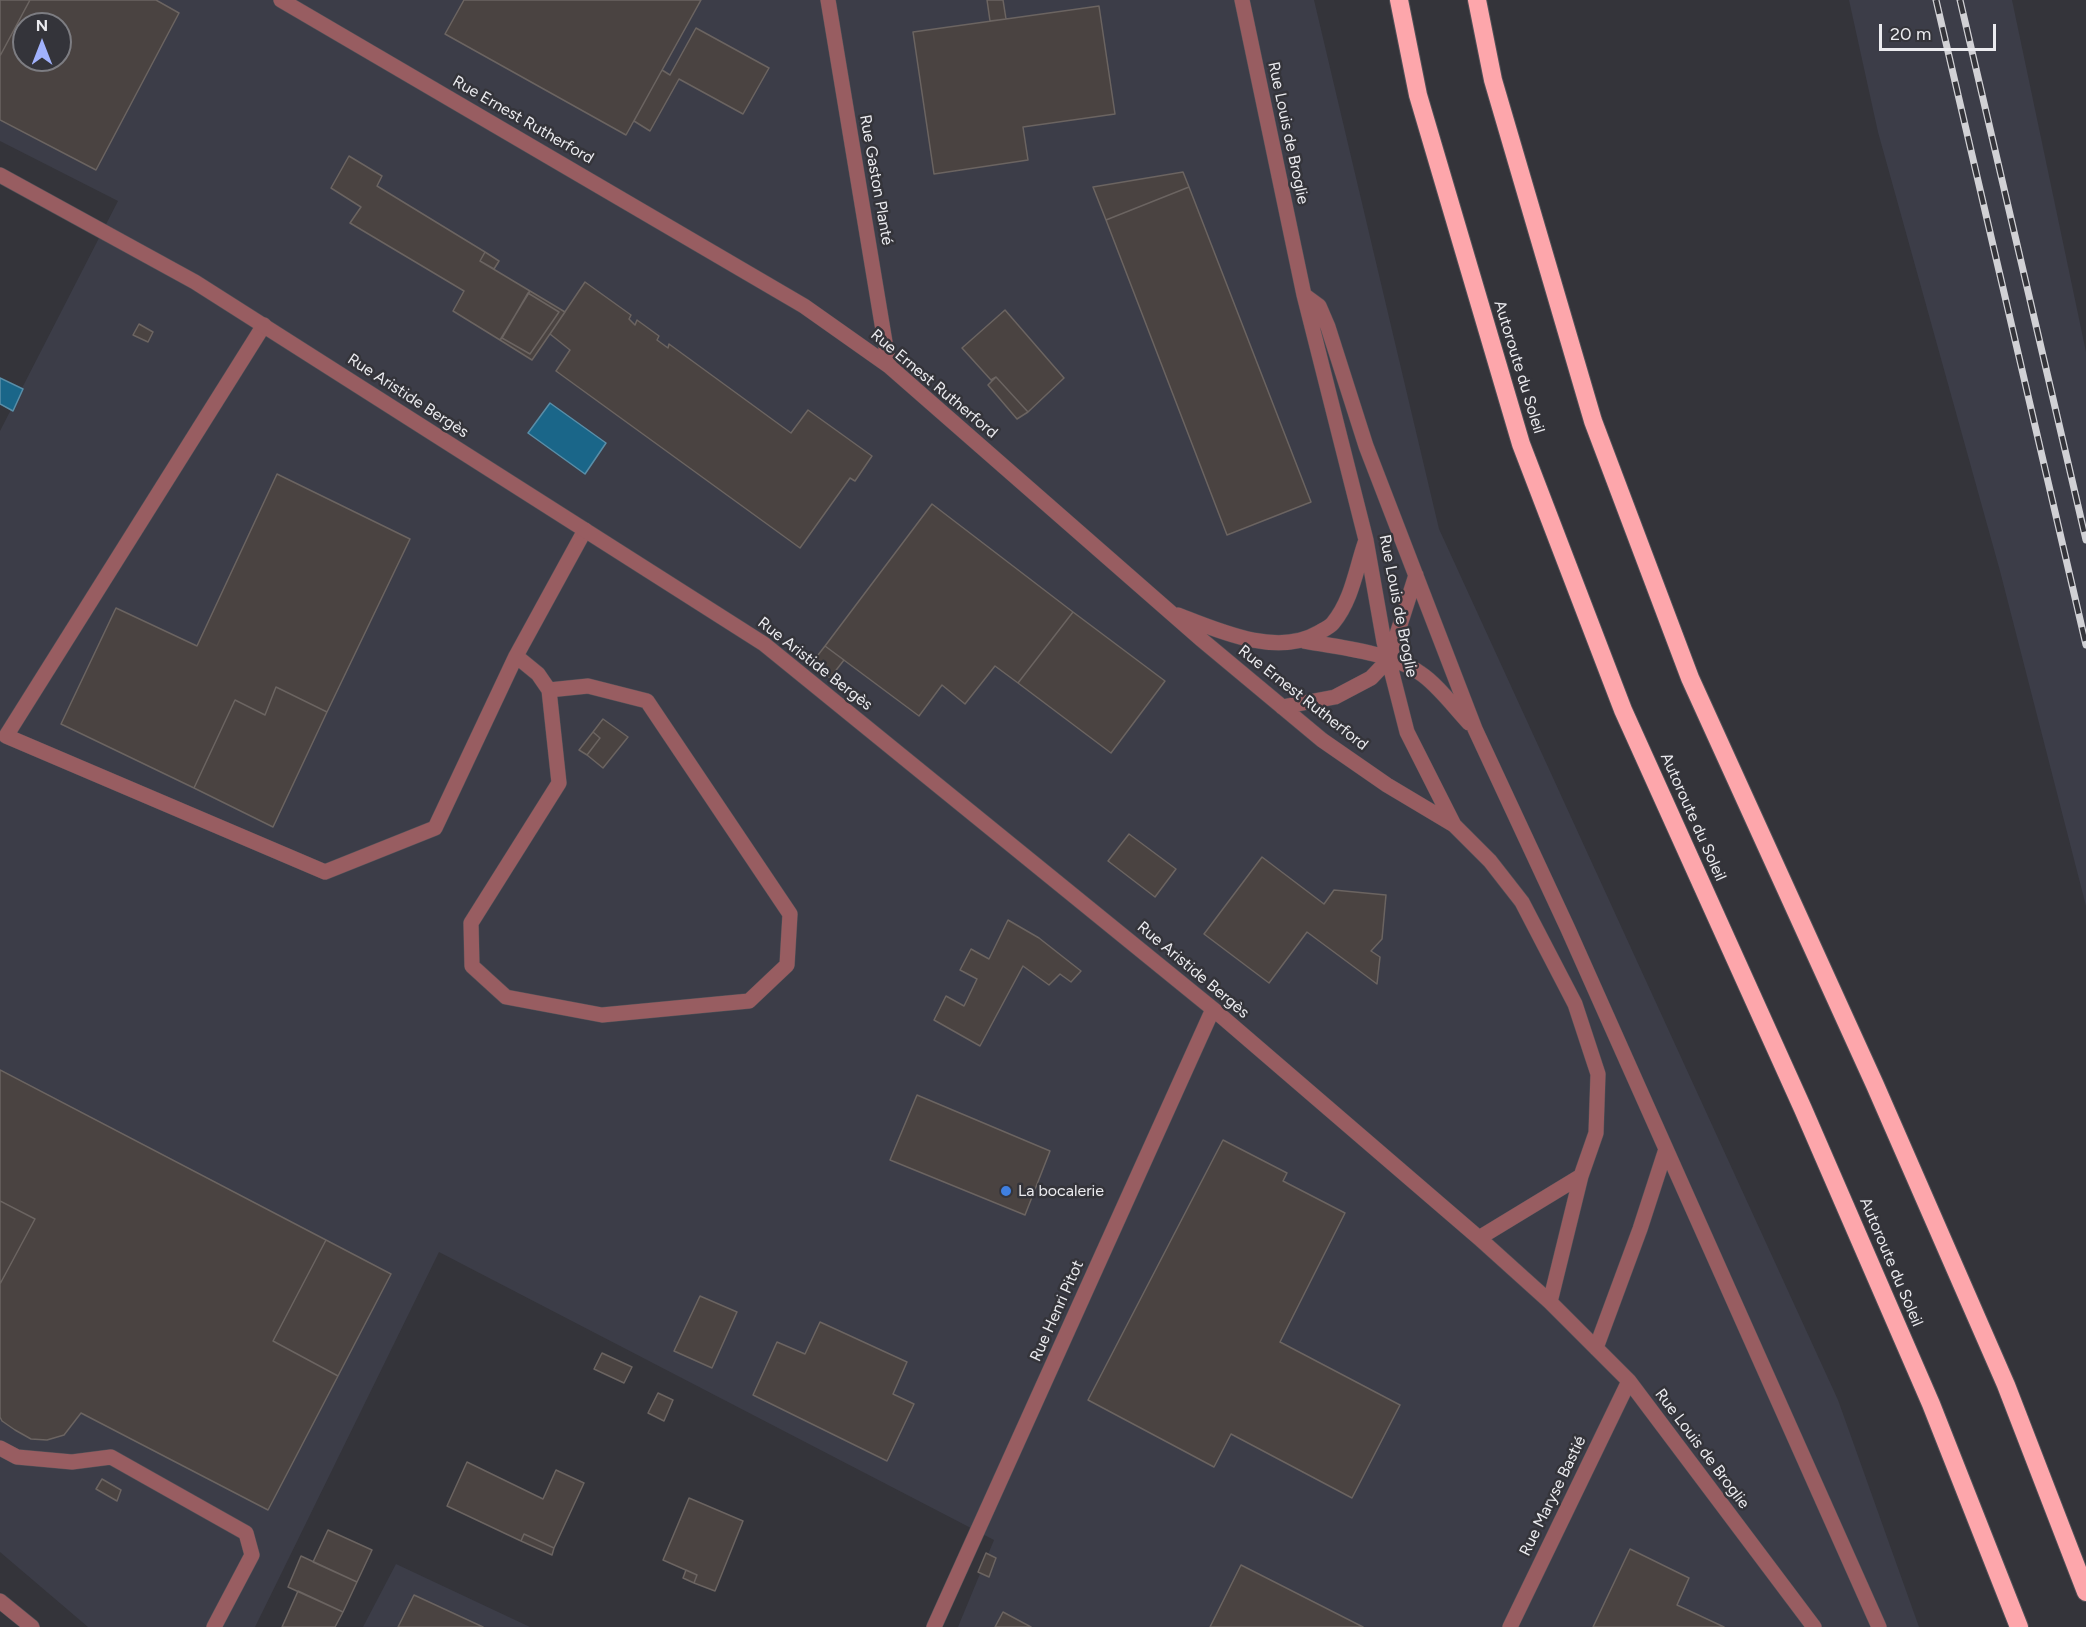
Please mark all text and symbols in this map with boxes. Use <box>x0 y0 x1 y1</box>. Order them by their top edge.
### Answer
north arrow <box>12 12 72 72</box>
scale bar <box>1882 12 1999 50</box>
text: N <box>36 16 48 35</box>
text: 20 m <box>1890 23 1931 45</box>
street label: Rue Louis de Broglie <box>1264 60 1312 206</box>
street label: Rue Ernest Rutherford <box>449 72 597 168</box>
street label: Rue Gaston Planté <box>855 113 897 247</box>
street label: Autoroute du Soleil <box>1490 298 1548 436</box>
street label: Rue Ernest Rutherford <box>867 325 1001 443</box>
street label: Rue Aristide Bergès <box>344 350 472 442</box>
street label: Rue Louis de Broglie <box>1375 533 1421 679</box>
street label: Rue Aristide Bergès <box>754 613 876 715</box>
street label: Rue Ernest Rutherford <box>1234 641 1372 755</box>
street label: Autoroute du Soleil <box>1656 750 1730 884</box>
street label: Rue Aristide Bergès <box>1133 918 1253 1022</box>
place label: La bocalerie <box>1018 1181 1104 1201</box>
marker: La bocalerie <box>999 1184 1013 1198</box>
street label: Autoroute du Soleil <box>1855 1195 1927 1329</box>
street label: Rue Henri Pitot <box>1026 1257 1088 1365</box>
street label: Rue Louis de Broglie <box>1651 1385 1753 1513</box>
street label: Rue Maryse Bastié <box>1516 1433 1590 1559</box>

